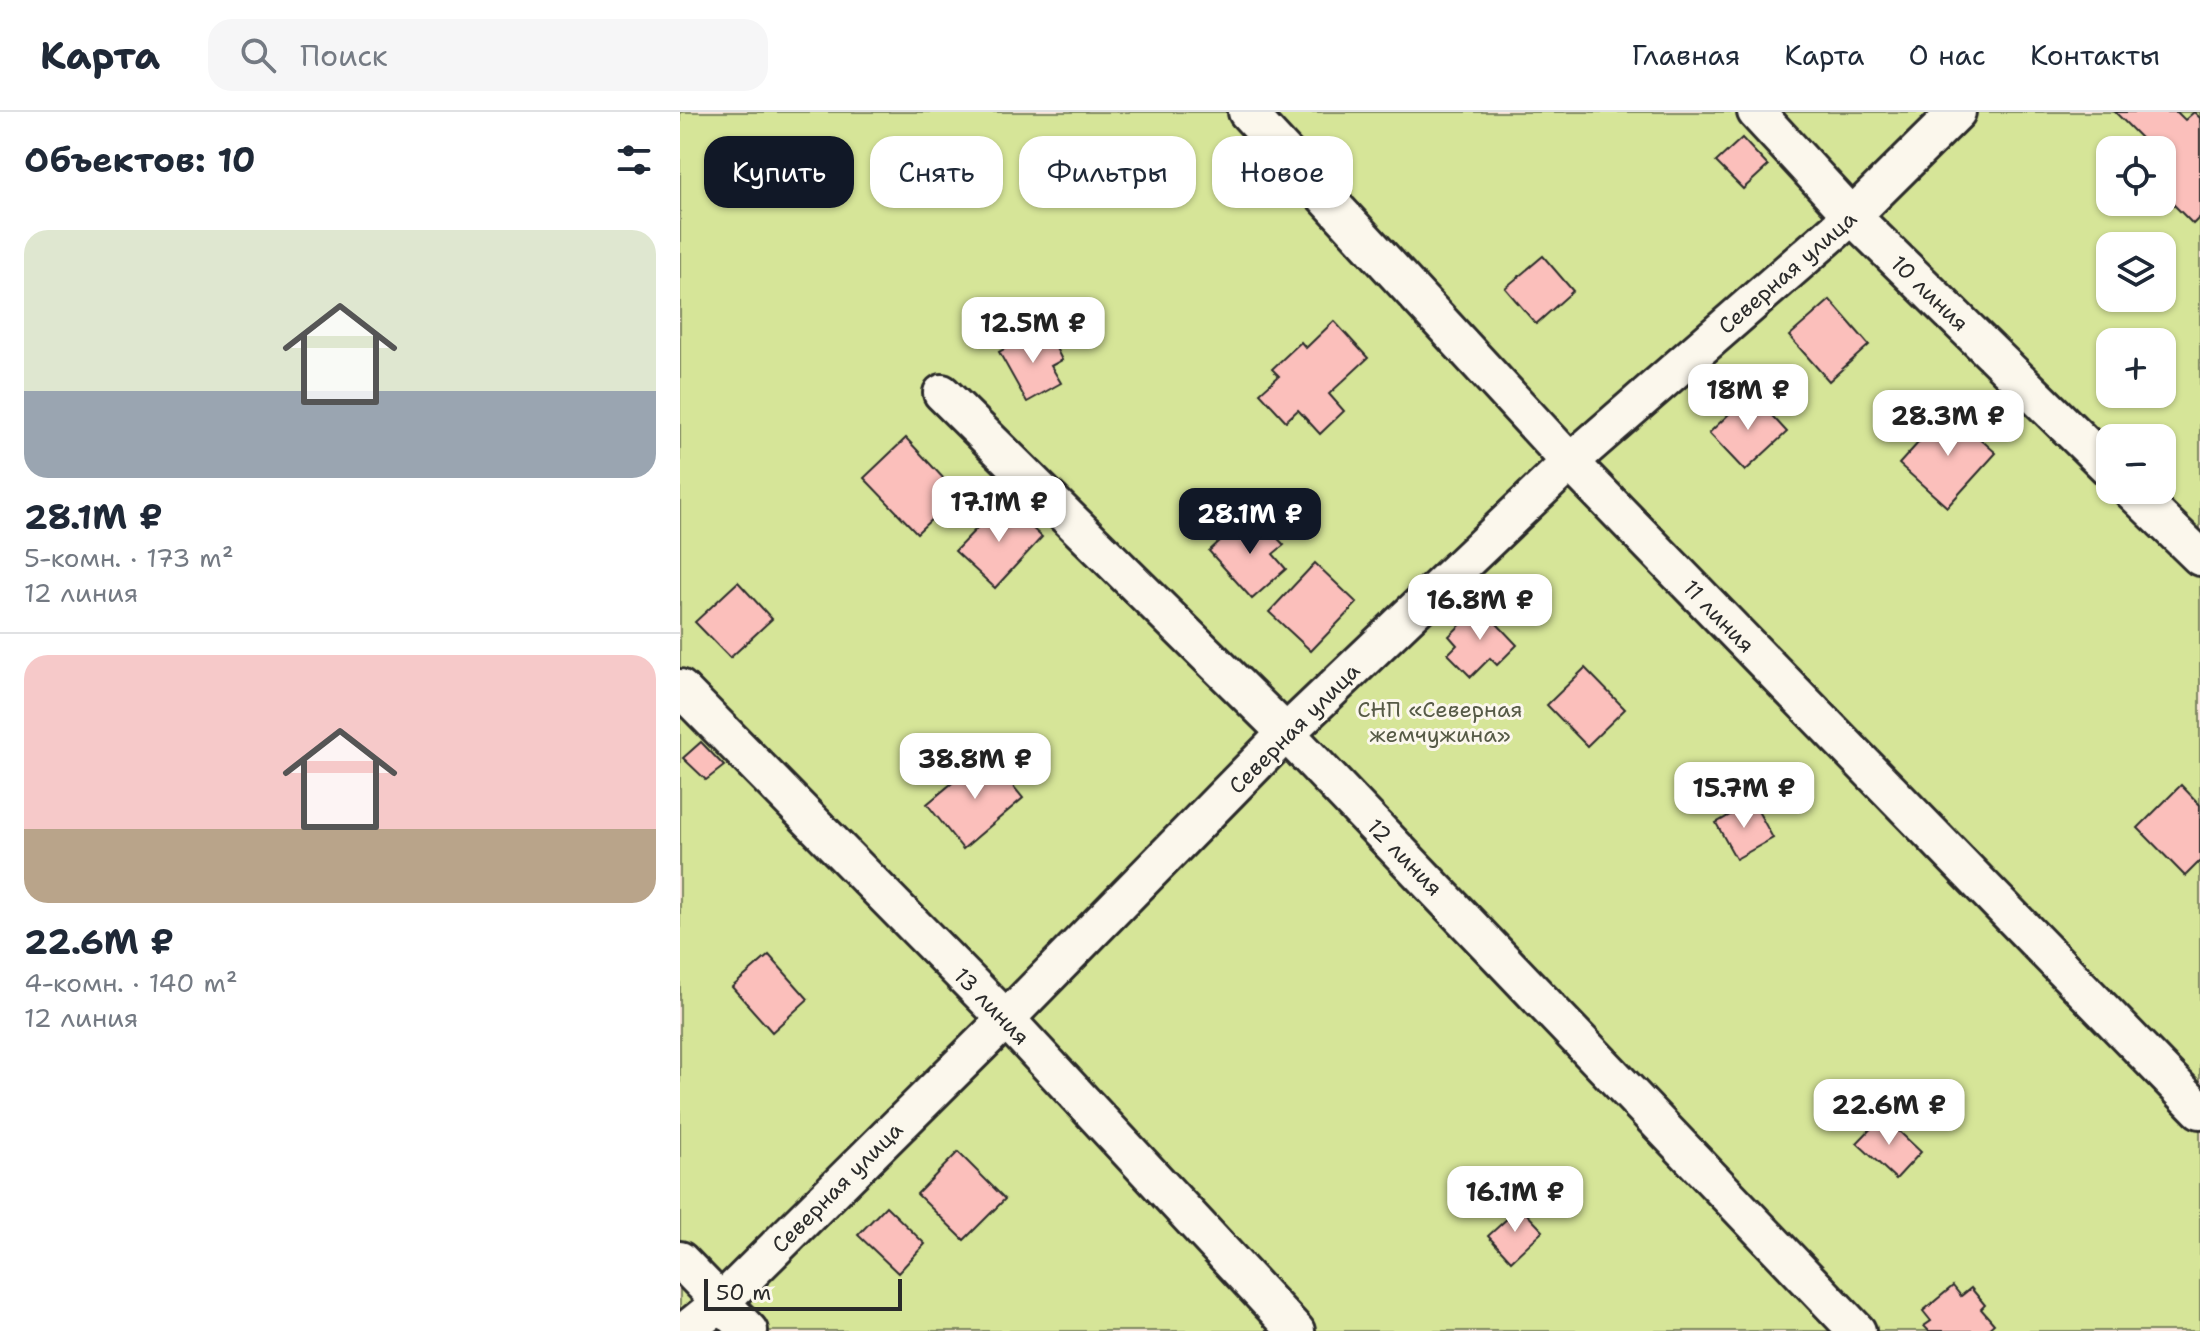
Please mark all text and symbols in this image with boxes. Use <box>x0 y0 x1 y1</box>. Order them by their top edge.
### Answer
search box <box>208 19 768 91</box>
text: Карта <box>40 30 160 81</box>
icon: search <box>236 33 280 77</box>
text: Поиск <box>300 35 388 76</box>
text: Главная <box>1632 36 1740 74</box>
text: Карта <box>1784 36 1864 74</box>
text: О нас <box>1908 36 1986 74</box>
text: Контакты <box>2030 36 2160 74</box>
chip: Купить <box>704 136 854 208</box>
chip: Снять <box>870 136 1003 208</box>
chip: Фильтры <box>1019 136 1196 208</box>
chip: Новое <box>1212 136 1353 208</box>
map controls <box>2096 136 2176 504</box>
button: locate <box>2096 136 2176 216</box>
text: Объектов: 10 <box>24 137 256 183</box>
icon: filters <box>612 138 656 182</box>
street label: Северная улица <box>1712 204 1863 340</box>
button: layers <box>2096 232 2176 312</box>
street label: 10 линия <box>1885 249 1975 338</box>
icon: home <box>268 282 412 426</box>
pin: 12.5M ₽ <box>959 297 1107 365</box>
text: 12.5M ₽ <box>980 305 1086 340</box>
button: + <box>2096 328 2176 408</box>
pin: 18M ₽ <box>1692 364 1804 432</box>
text: 18M ₽ <box>1706 372 1790 407</box>
pin: 28.3M ₽ <box>1874 390 2022 458</box>
text: 28.3M ₽ <box>1891 398 2005 433</box>
button: − <box>2096 424 2176 504</box>
pin: 17.1M ₽ <box>925 476 1073 544</box>
text: 17.1M ₽ <box>950 484 1048 519</box>
pin: 28.1M ₽ <box>1176 488 1324 556</box>
text: 28.1M ₽ <box>24 494 163 540</box>
text: 28.1M ₽ <box>1197 496 1303 531</box>
text: 5-комн. · 173 m² <box>24 540 234 575</box>
pin: 16.8M ₽ <box>1406 574 1554 642</box>
street label: 11 линия <box>1677 574 1761 659</box>
text: 12 линия <box>24 575 138 610</box>
text: 16.8M ₽ <box>1426 582 1534 617</box>
street label: Северная улица <box>1223 656 1366 800</box>
park label: СНП «Северная жемчужина» <box>1357 695 1523 749</box>
icon: home <box>268 707 412 851</box>
pin: 38.8M ₽ <box>901 733 1049 801</box>
text: 38.8M ₽ <box>918 741 1032 776</box>
pin: 15.7M ₽ <box>1670 762 1818 830</box>
text: 15.7M ₽ <box>1692 770 1796 805</box>
street label: 12 линия <box>1361 812 1449 902</box>
text: 22.6M ₽ <box>24 919 174 965</box>
street label: 13 линия <box>948 961 1036 1051</box>
text: 4-комн. · 140 m² <box>24 965 238 1000</box>
text: 12 линия <box>24 1000 138 1035</box>
pin: 22.6M ₽ <box>1815 1079 1963 1147</box>
text: 22.6M ₽ <box>1832 1087 1946 1122</box>
street label: Северная улица <box>766 1115 909 1259</box>
pin: 16.1M ₽ <box>1441 1166 1589 1234</box>
text: 16.1M ₽ <box>1465 1174 1565 1209</box>
scale bar <box>704 1275 902 1311</box>
text: 50 m <box>716 1278 771 1307</box>

